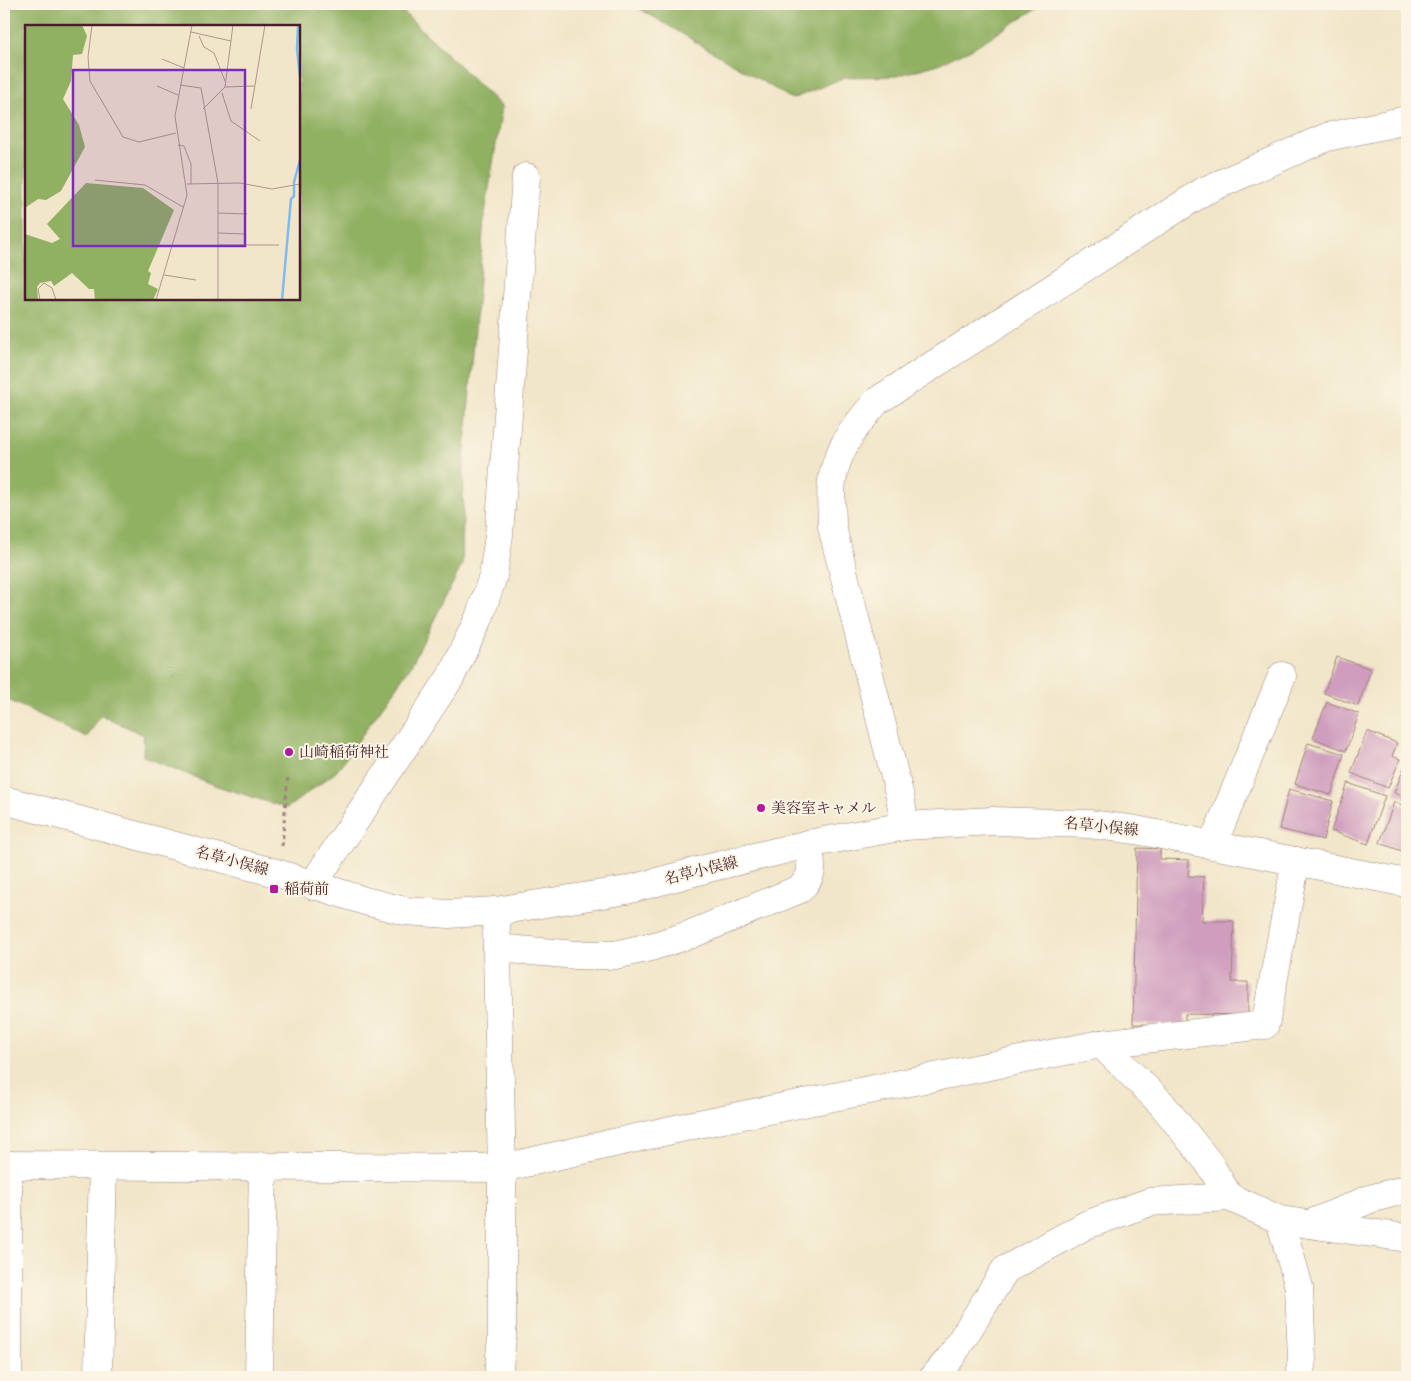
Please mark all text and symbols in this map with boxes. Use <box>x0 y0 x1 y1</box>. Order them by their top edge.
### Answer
inset map <box>25 25 300 300</box>
place label: 山崎稲荷神社 <box>299 743 389 762</box>
marker: 山崎稲荷神社 <box>283 746 295 758</box>
place label: 美容室キャメル <box>771 799 876 818</box>
marker: 美容室キャメル <box>755 802 767 814</box>
street label: 名草小俣線 <box>1063 814 1139 840</box>
street label: 名草小俣線 <box>193 842 271 880</box>
street label: 名草小俣線 <box>662 853 740 889</box>
place label: 稲荷前 <box>284 880 329 899</box>
marker: 稲荷前 <box>268 883 280 895</box>

